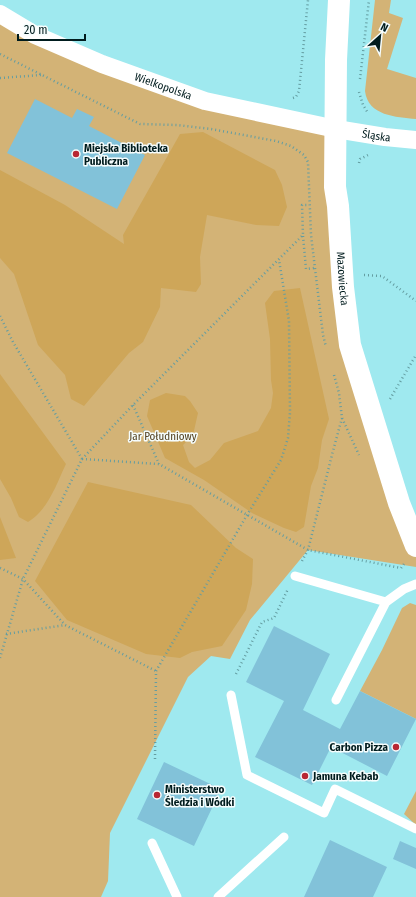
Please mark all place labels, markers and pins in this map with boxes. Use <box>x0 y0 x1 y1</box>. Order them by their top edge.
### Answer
place label: Miejska Biblioteka Publiczna <box>84 142 169 168</box>
marker: Miejska Biblioteka Publiczna <box>71 149 81 159</box>
place label: Carbon Pizza <box>330 741 389 754</box>
marker: Carbon Pizza <box>391 742 401 752</box>
place label: Jamuna Kebab <box>312 770 378 783</box>
marker: Jamuna Kebab <box>300 771 310 781</box>
place label: Ministerstwo Śledzia i Wódki <box>165 783 234 809</box>
marker: Ministerstwo Śledzia i Wódki <box>152 790 162 800</box>

